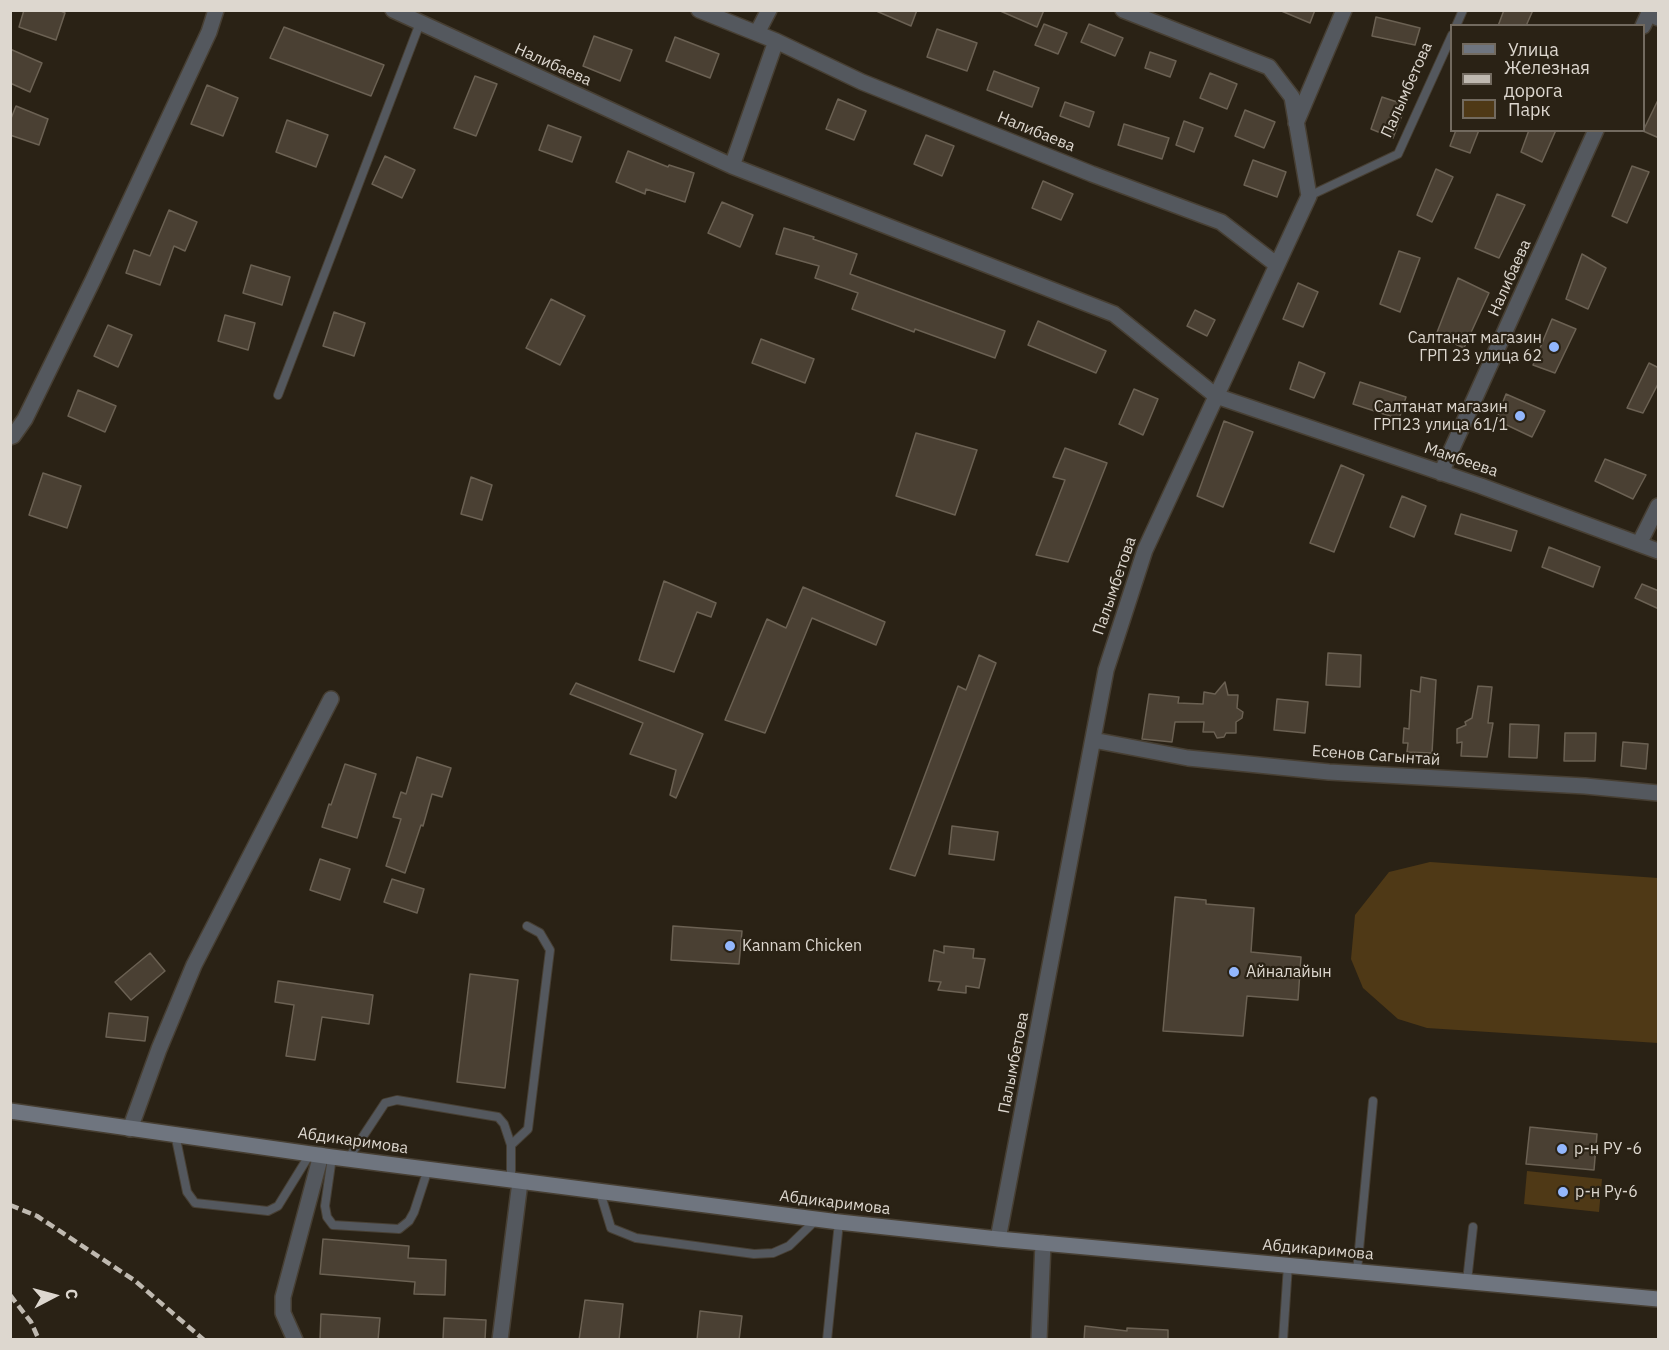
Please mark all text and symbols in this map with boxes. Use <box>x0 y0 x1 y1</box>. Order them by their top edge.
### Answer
legend <box>1450 24 1645 132</box>
text: Улица <box>1508 38 1559 61</box>
street label: Палымбетова <box>1377 39 1437 141</box>
street label: Налибаева <box>512 40 594 90</box>
text: Железная дорога <box>1504 56 1590 102</box>
text: Парк <box>1508 98 1550 121</box>
street label: Налибаева <box>994 108 1078 156</box>
street label: Налибаева <box>1485 237 1535 319</box>
place label: Салтанат магазин ГРП 23 улица 62 <box>1408 328 1542 366</box>
marker: Салтанат магазин ГРП 23 улица 62 <box>1547 340 1561 354</box>
place label: Салтанат магазин ГРП23 улица 61/1 <box>1373 397 1508 435</box>
marker: Салтанат магазин ГРП23 улица 61/1 <box>1513 409 1527 423</box>
street label: Мамбеева <box>1422 438 1500 482</box>
street label: Палымбетова <box>1089 534 1141 638</box>
street label: Есенов Сагынтай <box>1311 742 1441 770</box>
place label: Kannam Chicken <box>742 936 862 956</box>
marker: Kannam Chicken <box>723 939 737 953</box>
place label: Айналайын <box>1246 962 1332 982</box>
marker: Айналайын <box>1227 965 1241 979</box>
street label: Палымбетова <box>995 1011 1033 1115</box>
street label: Абдикаримова <box>296 1124 410 1158</box>
place label: р-н РУ -6 <box>1574 1139 1642 1159</box>
marker: р-н РУ -6 <box>1555 1142 1569 1156</box>
place label: р-н Ру-6 <box>1575 1182 1638 1202</box>
marker: р-н Ру-6 <box>1556 1185 1570 1199</box>
street label: Абдикаримова <box>778 1187 892 1219</box>
street label: Абдикаримова <box>1262 1236 1374 1264</box>
north arrow <box>24 1266 84 1326</box>
text: С <box>61 1288 82 1300</box>

